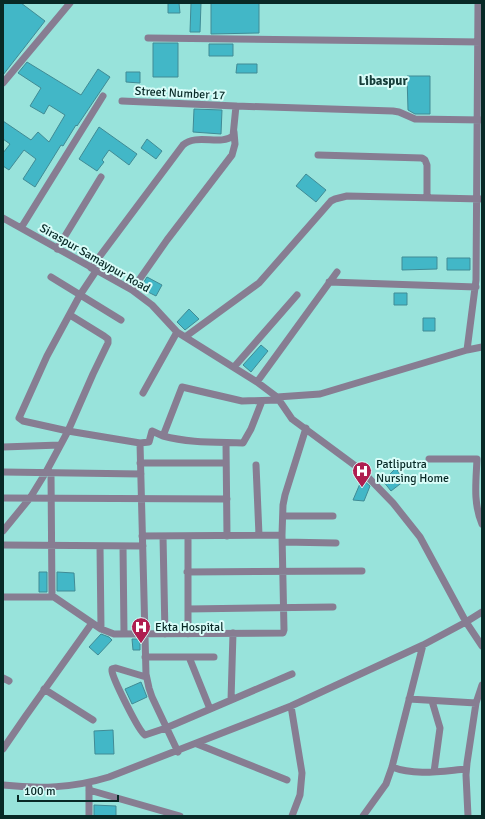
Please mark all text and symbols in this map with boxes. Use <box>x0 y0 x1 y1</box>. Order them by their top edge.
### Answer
district label: Libaspur <box>358 73 408 89</box>
street label: Street Number 17 <box>134 84 226 103</box>
street label: Siraspur Samaypur Road <box>37 221 153 296</box>
place label: Patliputra Nursing Home <box>376 457 449 486</box>
hospital icon: Patliputra Nursing Home <box>351 460 373 488</box>
hospital icon: Ekta Hospital <box>130 616 152 644</box>
place label: Ekta Hospital <box>155 620 224 635</box>
scale bar <box>18 777 118 803</box>
text: 100 m <box>24 784 56 799</box>

